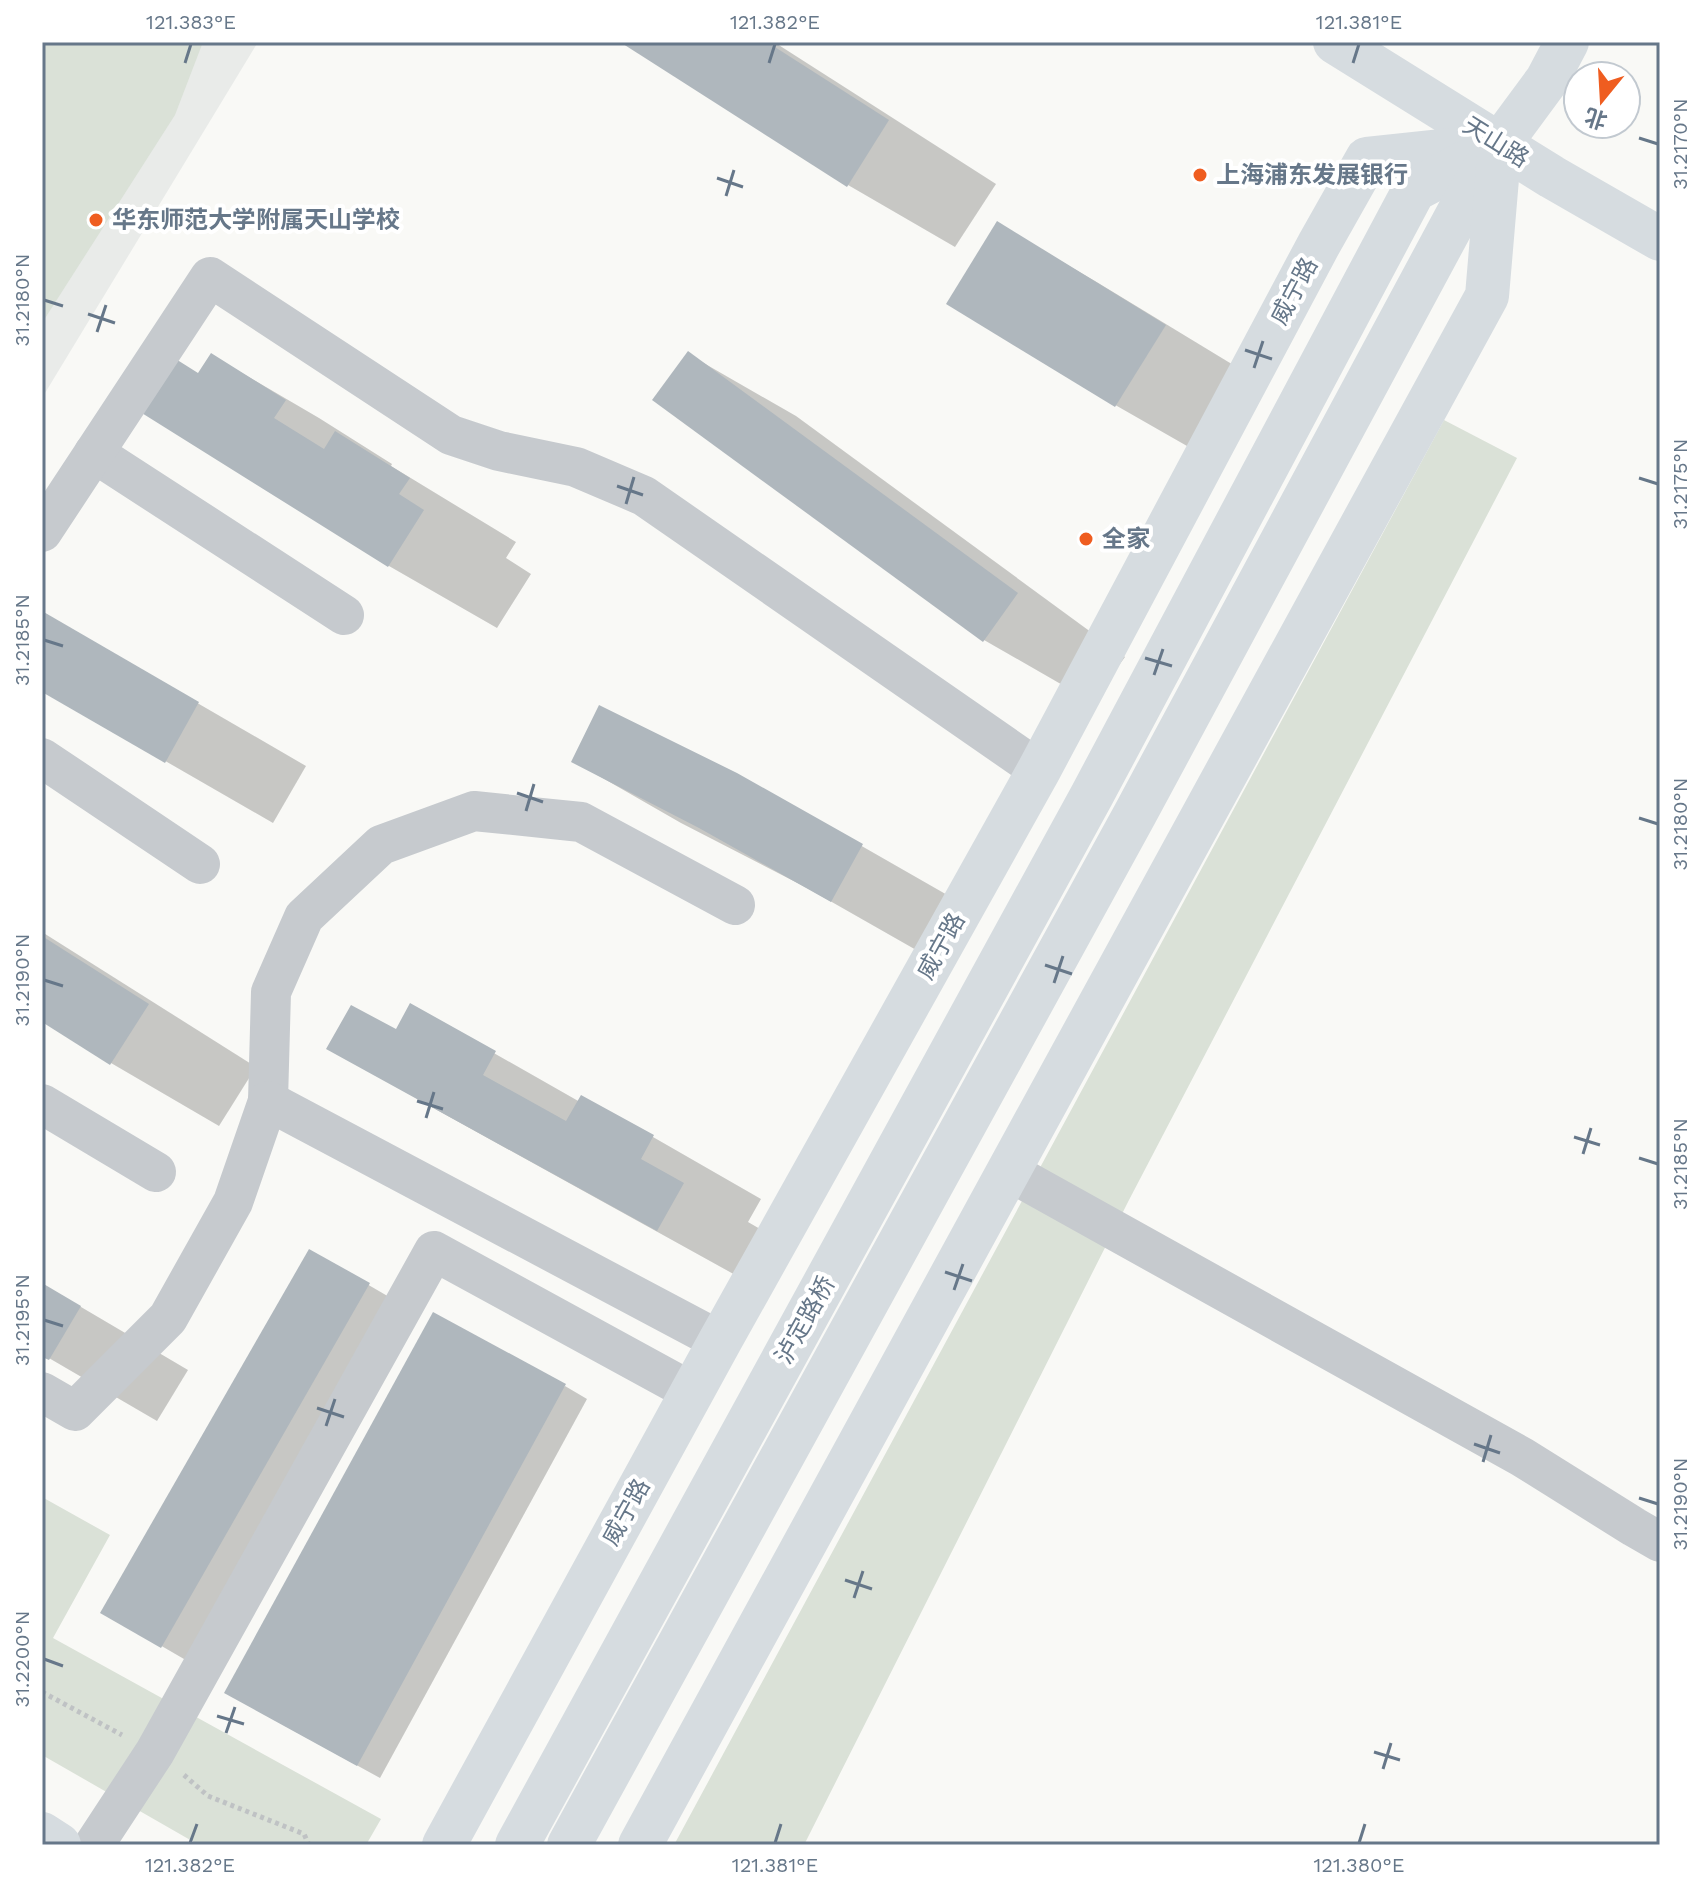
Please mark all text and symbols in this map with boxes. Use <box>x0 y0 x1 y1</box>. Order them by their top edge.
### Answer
text: 121.383°E <box>146 10 236 34</box>
text: 121.382°E <box>730 10 820 34</box>
text: 121.381°E <box>1316 10 1402 34</box>
north arrow <box>1562 60 1642 140</box>
text: 31.2170°N <box>1668 98 1692 190</box>
text: 北 <box>1582 103 1610 134</box>
street label: 天山路 <box>1458 111 1534 173</box>
place label: 上海浦东发展银行 <box>1216 161 1408 189</box>
marker: 上海浦东发展银行 <box>1191 166 1209 184</box>
place label: 华东师范大学附属天山学校 <box>112 206 400 234</box>
marker: 华东师范大学附属天山学校 <box>87 211 105 229</box>
street label: 威宁路 <box>1265 253 1323 329</box>
text: 31.2180°N <box>10 254 34 346</box>
text: 31.2175°N <box>1668 439 1692 529</box>
place label: 全家 <box>1102 525 1150 553</box>
marker: 全家 <box>1077 530 1095 548</box>
text: 31.2185°N <box>10 594 34 686</box>
text: 31.2180°N <box>1668 778 1692 870</box>
street label: 威宁路 <box>911 908 971 984</box>
text: 31.2190°N <box>10 934 34 1026</box>
text: 31.2185°N <box>1668 1118 1692 1210</box>
street label: 泸定路桥 <box>769 1271 841 1369</box>
text: 31.2195°N <box>10 1274 34 1366</box>
text: 31.2190°N <box>1668 1458 1692 1550</box>
street label: 威宁路 <box>596 1474 656 1550</box>
text: 31.2200°N <box>10 1611 34 1707</box>
text: 121.382°E <box>145 1853 235 1877</box>
text: 121.381°E <box>732 1853 818 1877</box>
text: 121.380°E <box>1314 1853 1404 1877</box>

